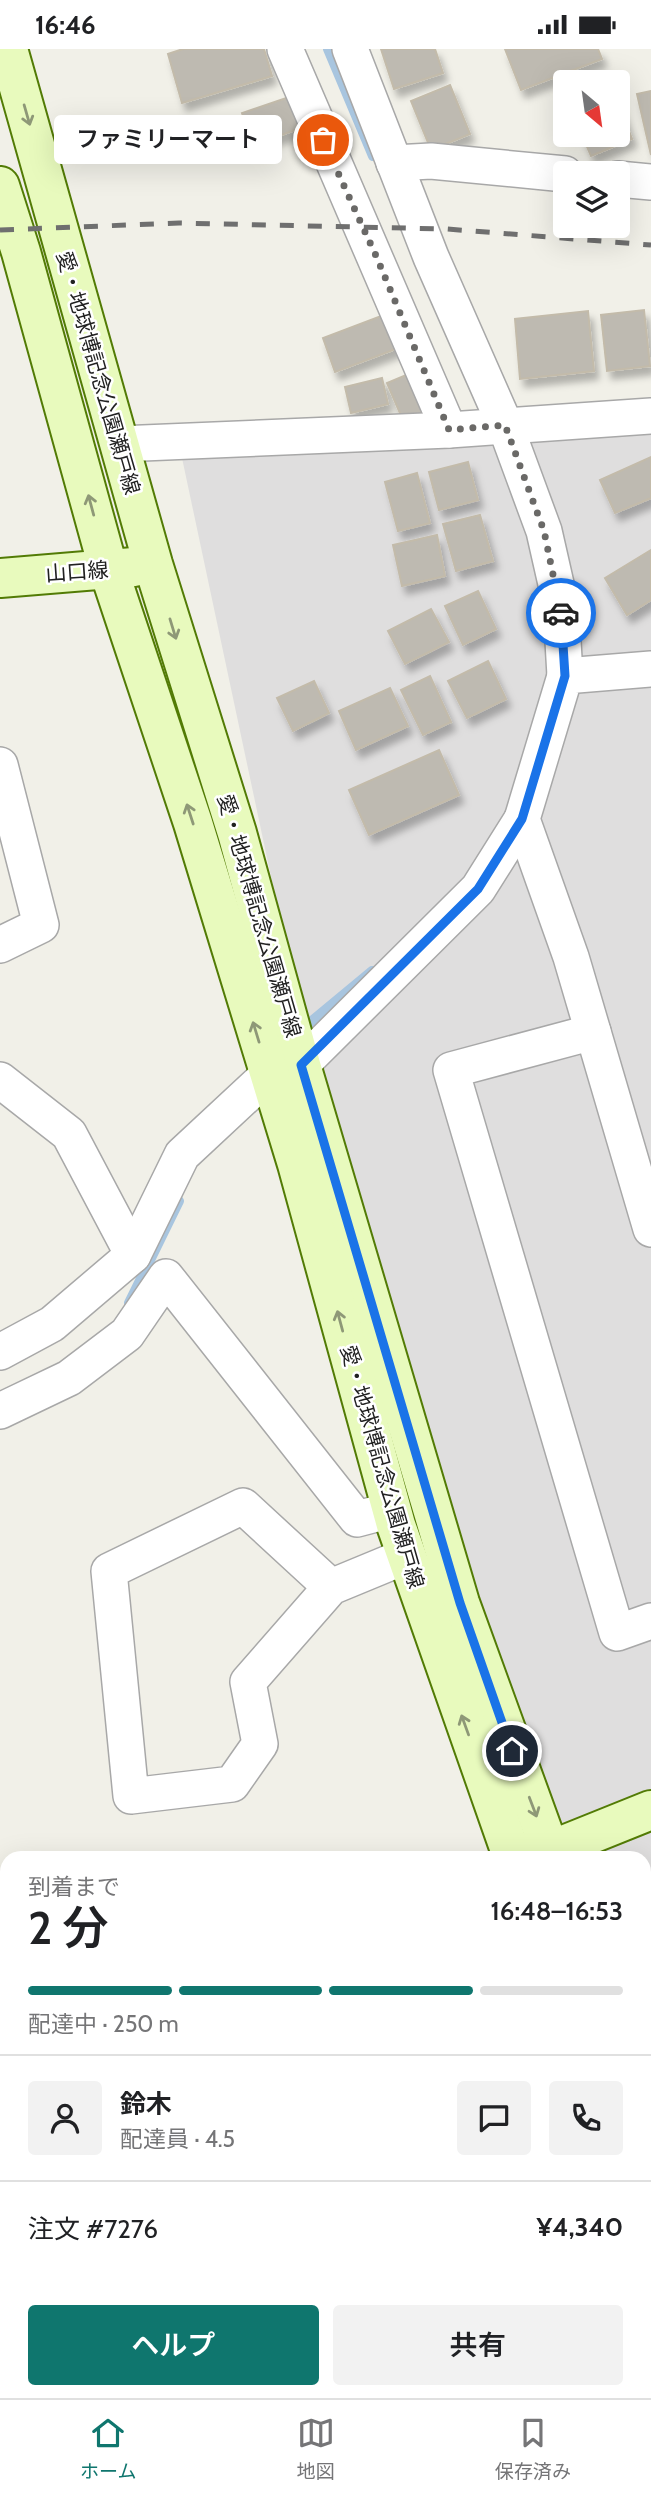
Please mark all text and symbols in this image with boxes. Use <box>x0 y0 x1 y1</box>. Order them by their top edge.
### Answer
text: 16:46 <box>35 9 96 41</box>
north arrow <box>553 70 630 147</box>
map controls <box>553 70 630 238</box>
one-way arrow <box>21 103 34 125</box>
pin <box>293 110 353 170</box>
callout: ファミリーマート <box>54 115 281 165</box>
icon: bag <box>304 121 342 159</box>
text: ファミリーマート <box>76 125 260 153</box>
button: layers <box>553 161 630 238</box>
street label: 愛・地球博記念公園瀬戸線 <box>52 248 145 497</box>
one-way arrow <box>84 494 97 516</box>
street label: 山口線 <box>45 557 109 586</box>
courier <box>526 578 596 648</box>
icon: car <box>542 594 580 632</box>
one-way arrow <box>167 618 180 640</box>
street label: 愛・地球博記念公園瀬戸線 <box>213 791 306 1040</box>
one-way arrow <box>182 804 195 826</box>
one-way arrow <box>249 1021 262 1043</box>
one-way arrow <box>332 1310 345 1332</box>
street label: 愛・地球博記念公園瀬戸線 <box>336 1342 429 1591</box>
one-way arrow <box>457 1715 470 1737</box>
pin <box>482 1721 542 1781</box>
icon: home <box>493 1732 531 1770</box>
one-way arrow <box>527 1795 540 1817</box>
text: 到着まで <box>28 1873 120 1901</box>
text: 16:48–16:53 <box>491 1895 623 1927</box>
text: 2 分 <box>28 1900 109 1956</box>
text: 配達中 · 250 m <box>28 2010 179 2038</box>
button: person <box>28 2081 102 2155</box>
button: chat <box>457 2081 531 2155</box>
button: phone <box>549 2081 623 2155</box>
text: 鈴木 <box>120 2088 172 2120</box>
text: 配達員 · 4.5 <box>120 2125 235 2153</box>
text: ¥4,340 <box>537 2211 623 2243</box>
text: 注文 #7276 <box>28 2213 158 2245</box>
button: ヘルプ <box>28 2305 319 2385</box>
button: 共有 <box>333 2305 623 2385</box>
tab: ホーム <box>80 2414 137 2483</box>
tab: 地図 <box>297 2414 335 2483</box>
tab: 保存済み <box>495 2414 571 2483</box>

